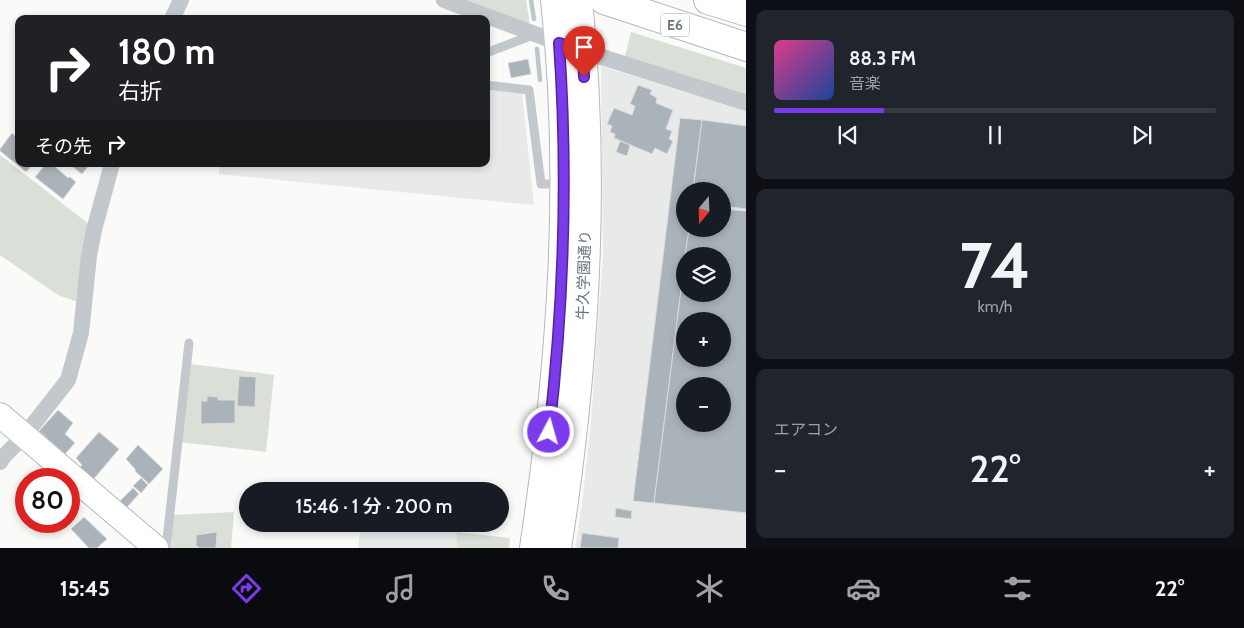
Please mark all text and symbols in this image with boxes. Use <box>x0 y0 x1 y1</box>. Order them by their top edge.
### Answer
road number: E6 <box>661 14 689 36</box>
pin <box>563 26 605 77</box>
text: 180 m <box>118 30 215 73</box>
icon: arrive <box>570 33 598 61</box>
icon: right <box>35 35 100 100</box>
text: 88.3 FM <box>849 47 916 70</box>
text: 音楽 <box>849 74 881 93</box>
text: 右折 <box>118 78 162 105</box>
icon: previous <box>834 121 862 149</box>
icon: pause <box>981 121 1009 149</box>
icon: next <box>1128 121 1156 149</box>
icon: right <box>102 130 130 158</box>
text: その先 <box>35 135 92 158</box>
north arrow <box>676 182 731 238</box>
map controls <box>676 182 731 432</box>
text: 74 <box>959 225 1031 304</box>
street label: 牛久学園通り <box>573 230 595 320</box>
button: layers <box>676 247 731 302</box>
text: km/h <box>977 297 1013 316</box>
button: + <box>676 312 731 367</box>
button: − <box>676 377 731 432</box>
position arrow <box>522 405 574 457</box>
text: エアコン <box>774 420 838 439</box>
text: 22° <box>969 445 1021 492</box>
text: − <box>774 452 786 486</box>
text: + <box>1204 452 1216 486</box>
speed limit sign: 80 <box>15 468 80 533</box>
text: 15:46 · 1 分 · 200 m <box>296 495 452 518</box>
icon: directions <box>229 571 264 606</box>
icon: music <box>383 571 418 606</box>
icon: phone <box>538 571 573 606</box>
icon: climate <box>692 571 727 606</box>
icon: car <box>846 571 881 606</box>
icon: filters <box>1000 571 1035 606</box>
text: 15:45 <box>60 575 110 602</box>
text: 22° <box>1155 575 1184 602</box>

